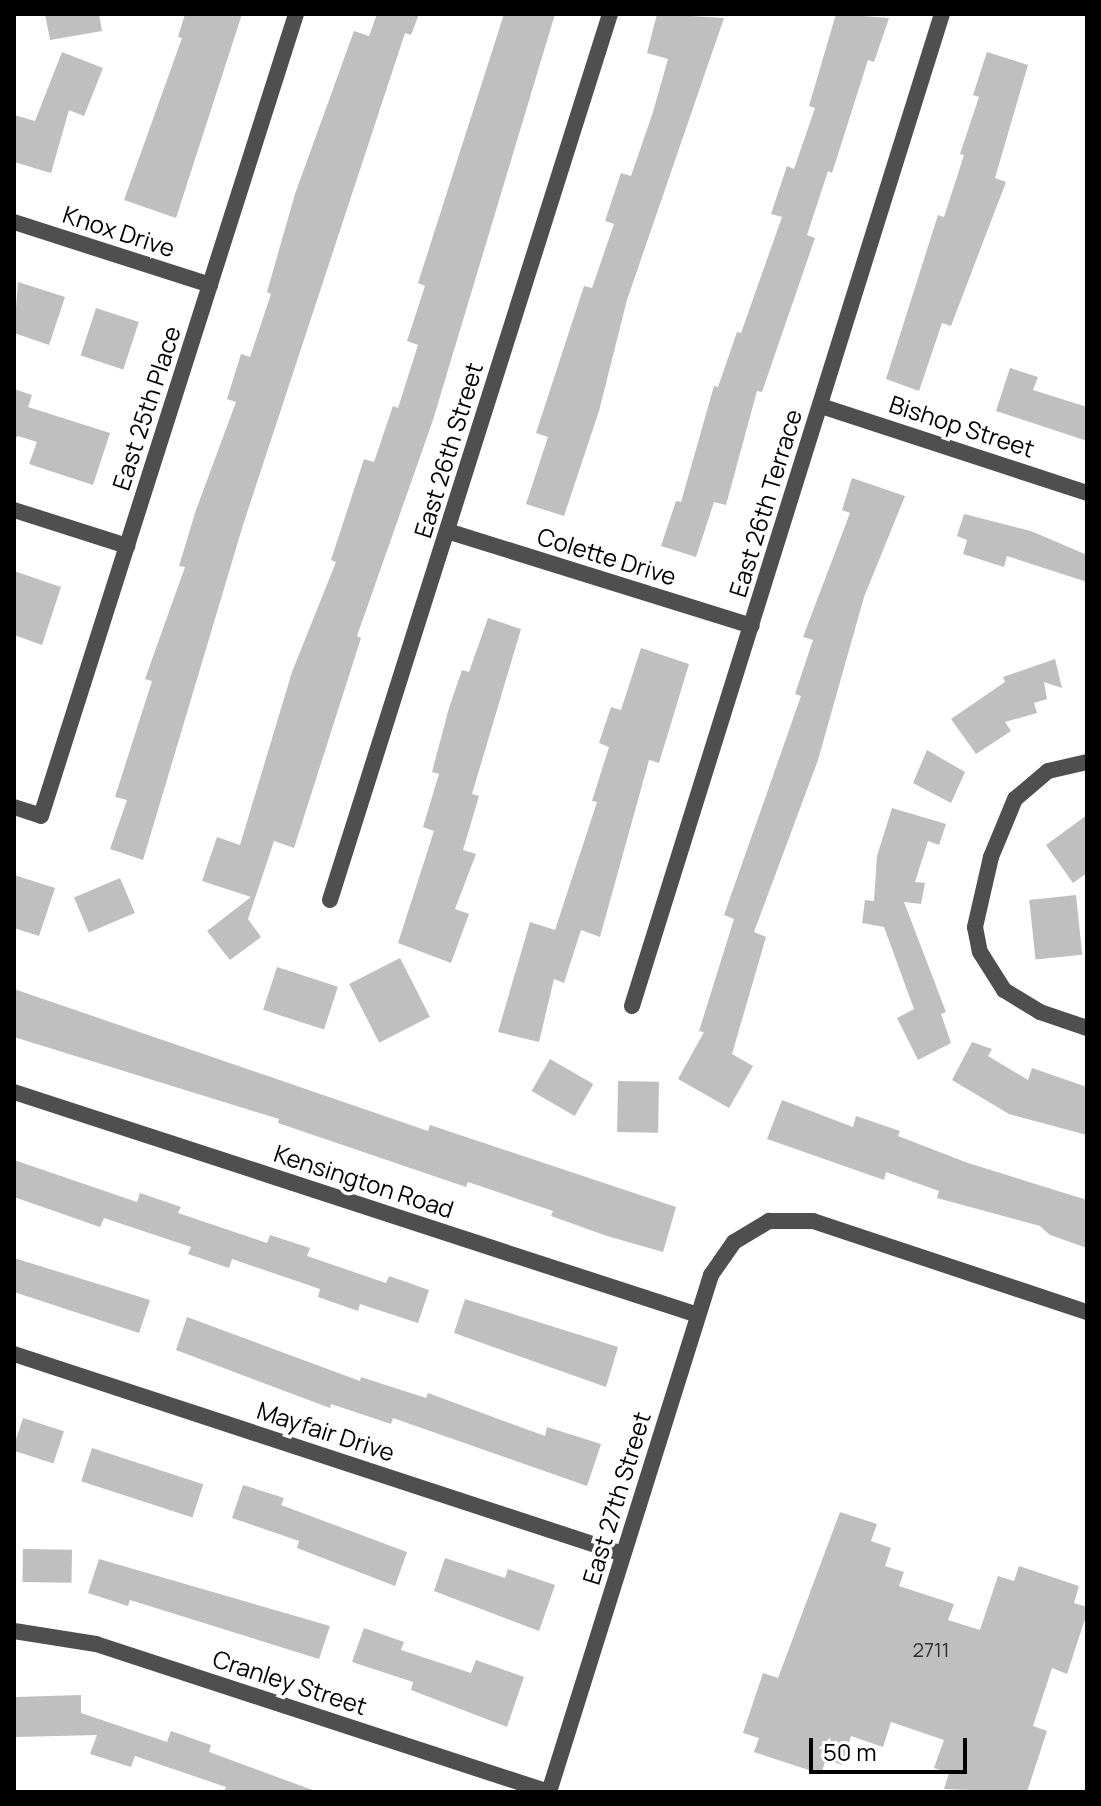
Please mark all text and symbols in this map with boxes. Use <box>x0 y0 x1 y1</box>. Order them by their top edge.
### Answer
street label: Knox Drive <box>59 199 179 263</box>
street label: East 25th Place <box>106 322 186 494</box>
street label: East 26th Street <box>408 359 488 541</box>
street label: Bishop Street <box>886 389 1038 463</box>
street label: East 26th Terrace <box>723 406 807 600</box>
street label: Colette Drive <box>534 521 680 591</box>
street label: Kensington Road <box>271 1138 457 1224</box>
street label: Mayfair Drive <box>254 1395 398 1467</box>
street label: East 27th Street <box>576 1408 656 1588</box>
house number: 2711 <box>912 1637 950 1661</box>
street label: Cranley Street <box>209 1644 371 1720</box>
scale bar <box>813 1722 971 1772</box>
text: 50 m <box>823 1735 877 1768</box>

